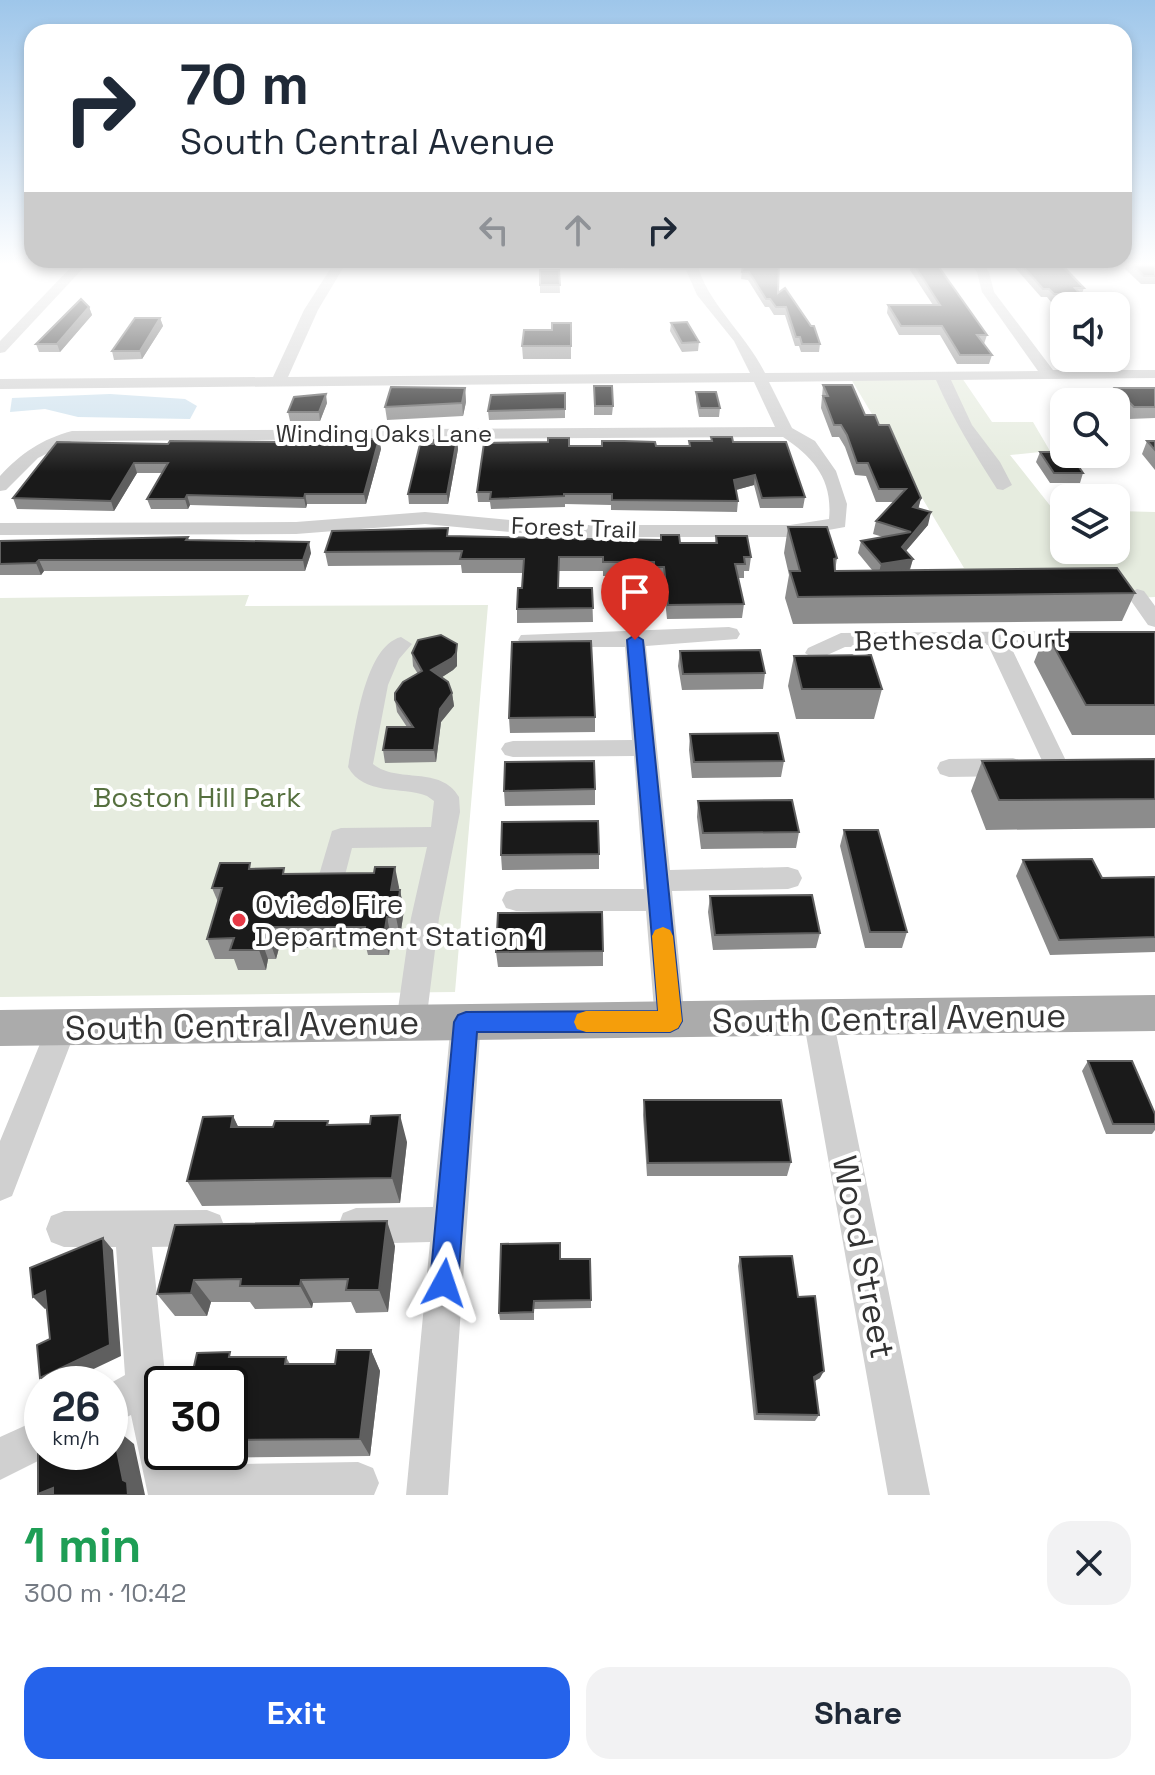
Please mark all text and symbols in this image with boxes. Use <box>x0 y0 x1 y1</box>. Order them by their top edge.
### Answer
text: 70 m <box>180 49 309 120</box>
icon: right <box>48 56 152 160</box>
text: South Central Avenue <box>180 119 555 165</box>
icon: left <box>472 208 516 252</box>
icon: ahead <box>556 208 600 252</box>
icon: right <box>640 208 684 252</box>
map controls <box>1050 292 1130 564</box>
button: sound <box>1050 292 1130 372</box>
button: search <box>1050 388 1130 468</box>
street label: Winding Oaks Lane <box>276 418 492 449</box>
button: layers <box>1050 484 1130 564</box>
street label: Forest Trail <box>511 510 637 545</box>
pin <box>601 558 669 640</box>
icon: arrive <box>613 570 657 614</box>
street label: Bethesda Court <box>853 619 1067 659</box>
park label: Boston Hill Park <box>93 779 301 815</box>
place label: Oviedo Fire Department Station 1 <box>255 886 543 954</box>
marker: Oviedo Fire Department Station 1 <box>230 911 248 929</box>
street label: South Central Avenue <box>711 994 1067 1043</box>
street label: South Central Avenue <box>64 1001 420 1050</box>
street label: Wood Street <box>823 1152 904 1362</box>
position arrow <box>402 1241 486 1325</box>
speed limit sign: 30 <box>144 1366 248 1470</box>
text: 26 <box>52 1382 100 1433</box>
text: km/h <box>52 1425 100 1451</box>
text: 1 min <box>24 1515 141 1576</box>
button: close <box>1047 1521 1131 1605</box>
text: 300 m · 10:42 <box>24 1576 186 1610</box>
button: Exit <box>24 1667 570 1759</box>
button: Share <box>586 1667 1131 1759</box>

